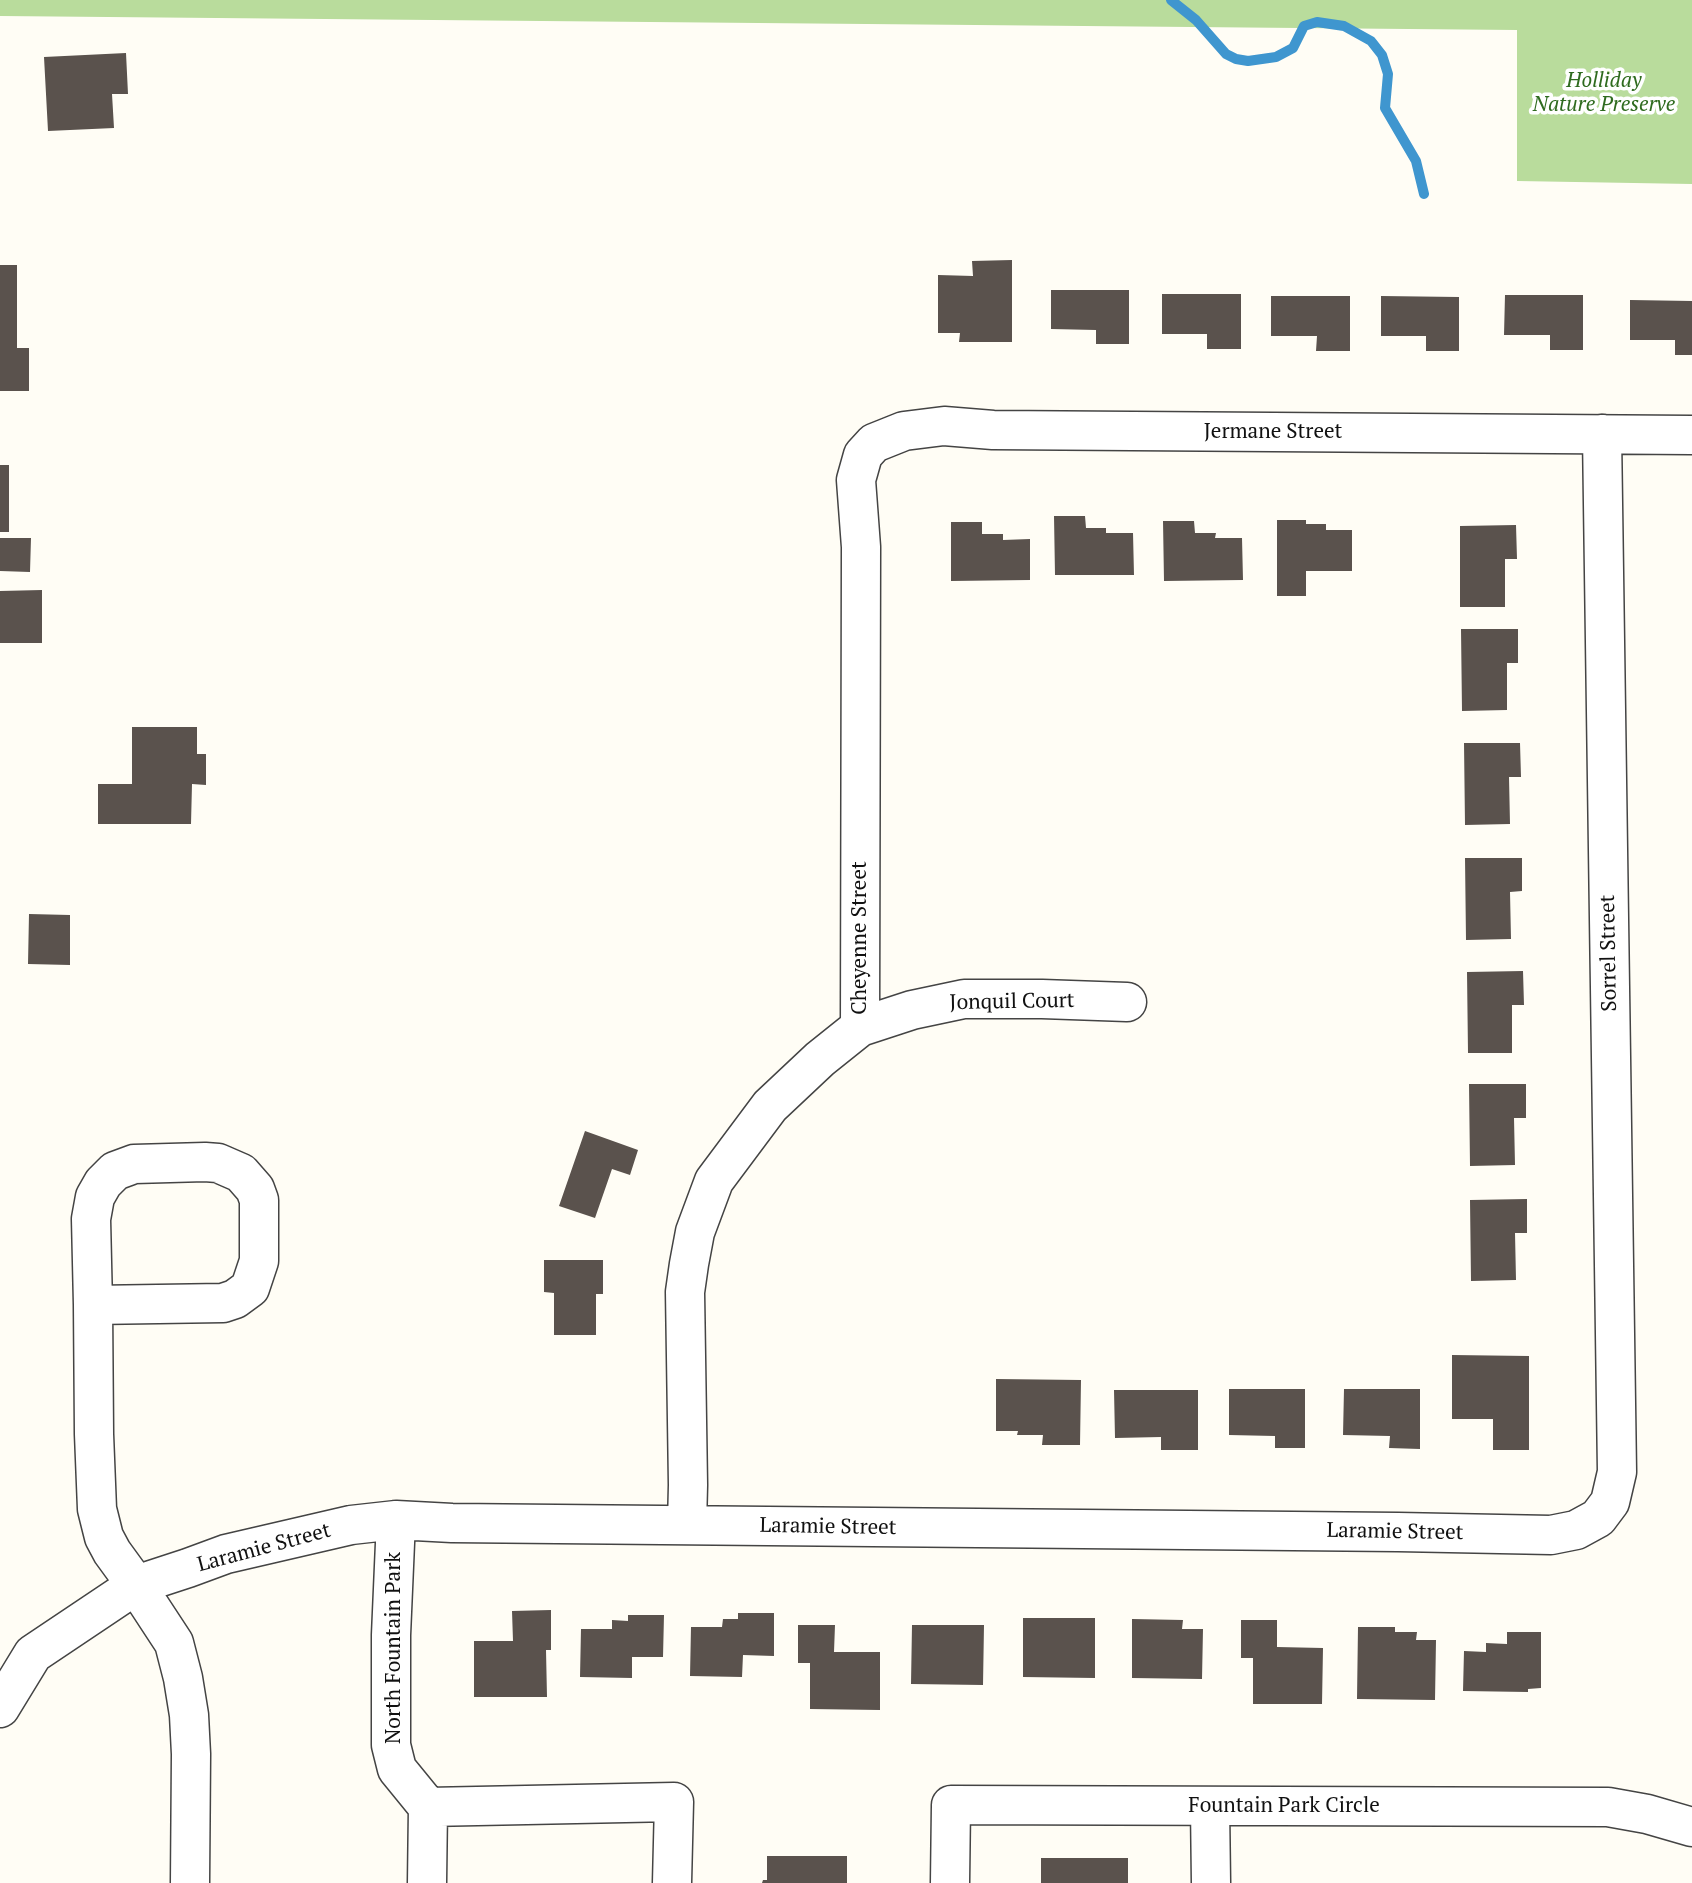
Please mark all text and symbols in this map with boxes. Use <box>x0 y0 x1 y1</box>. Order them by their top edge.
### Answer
park label: Holliday Nature Preserve <box>1533 68 1675 118</box>
street label: Jermane Street <box>1204 419 1342 445</box>
street label: Cheyenne Street <box>847 861 873 1015</box>
street label: Sorrel Street <box>1595 894 1623 1012</box>
street label: Jonquil Court <box>949 988 1075 1016</box>
street label: Laramie Street <box>759 1513 897 1541</box>
street label: Laramie Street <box>195 1518 333 1578</box>
street label: Laramie Street <box>1326 1518 1464 1546</box>
street label: North Fountain Park <box>381 1552 407 1744</box>
street label: Fountain Park Circle <box>1188 1793 1380 1819</box>

